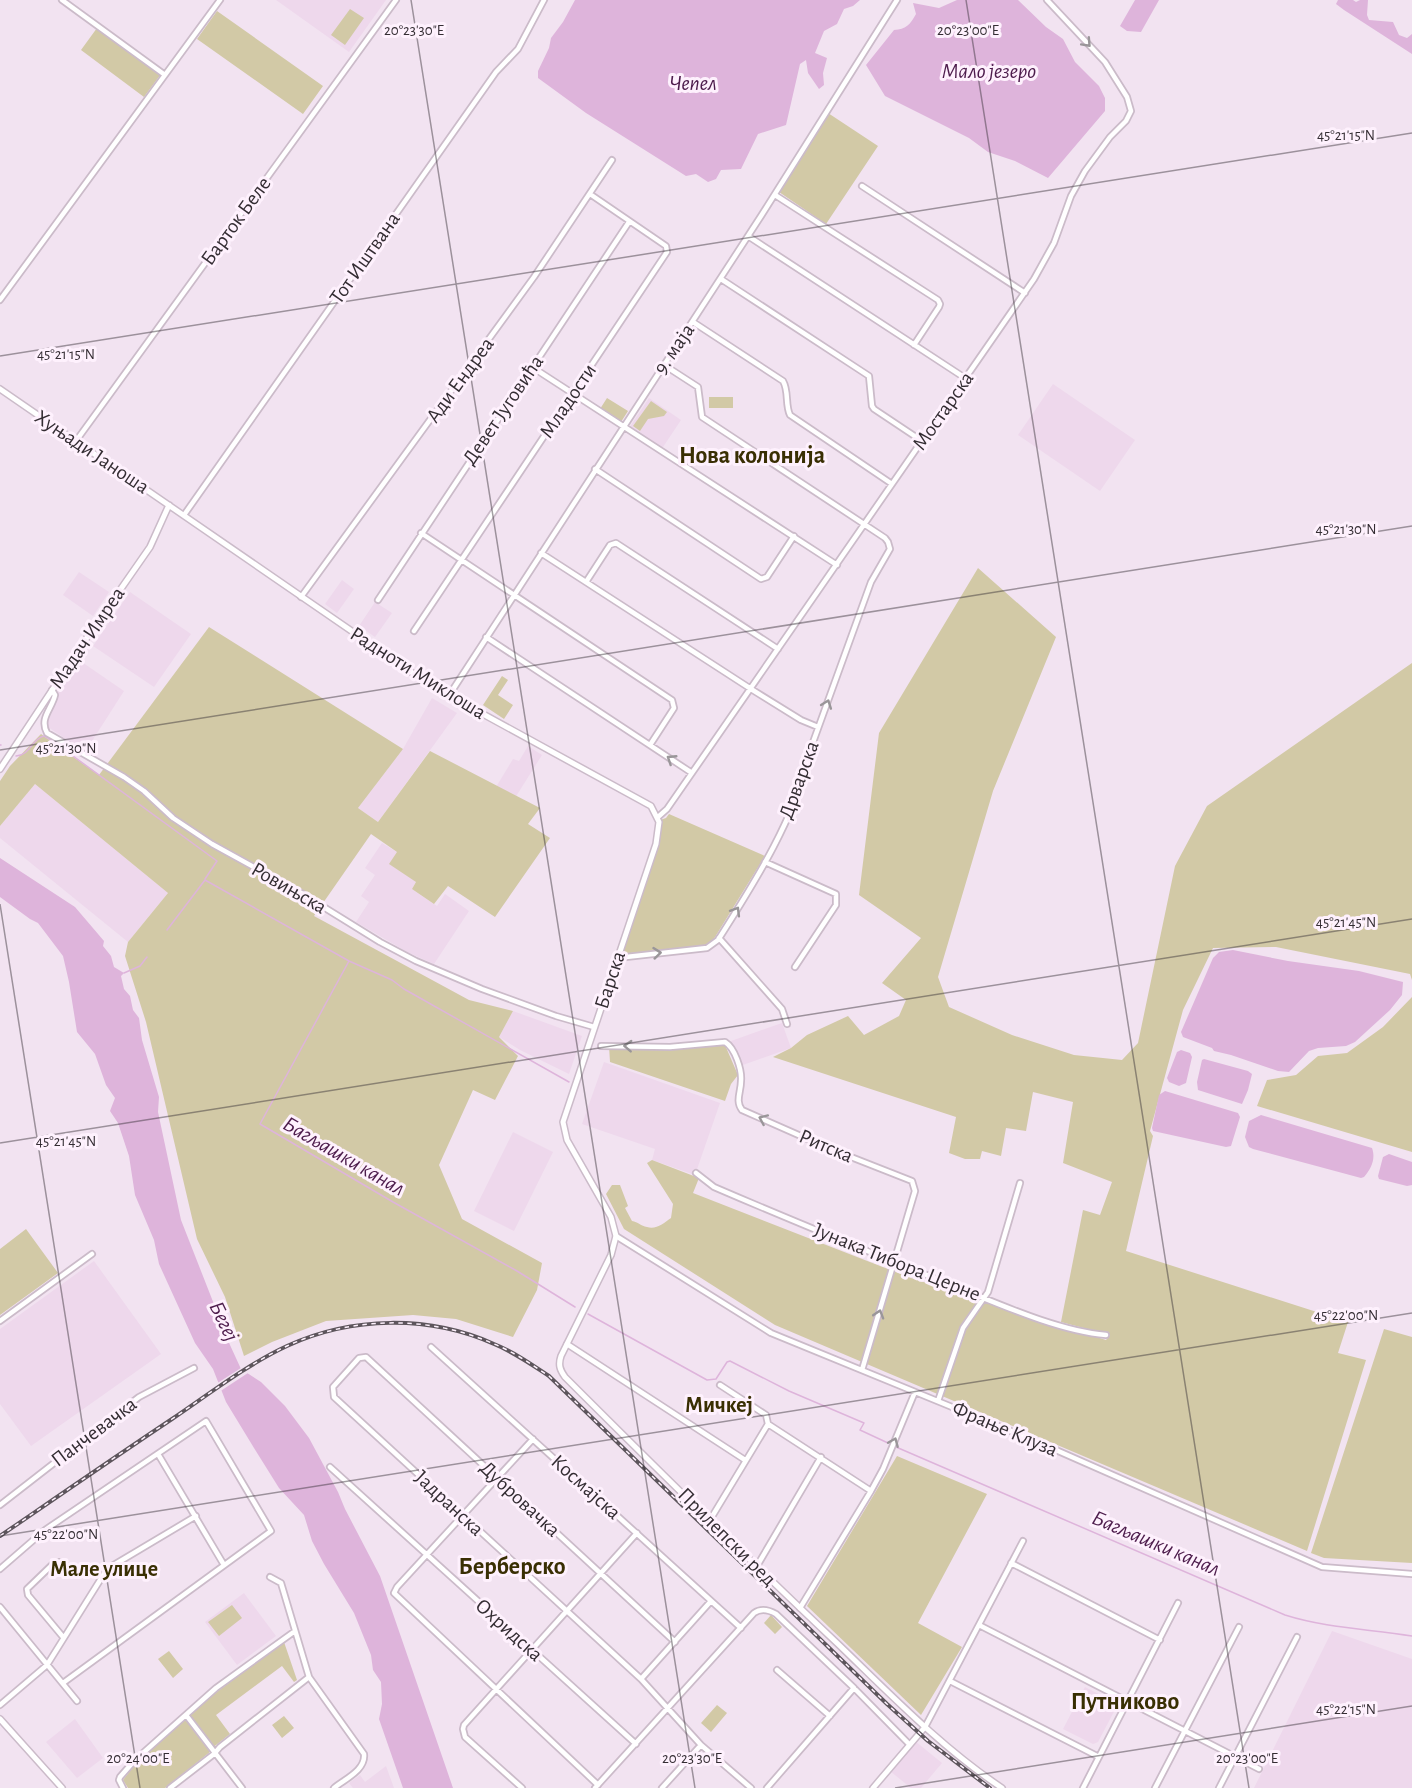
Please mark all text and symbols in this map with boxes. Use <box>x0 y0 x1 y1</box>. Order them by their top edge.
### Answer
text: 20°23'30"E <box>384 23 444 38</box>
text: 20°23'00"E <box>937 23 999 38</box>
one-way arrow <box>1080 36 1091 47</box>
water label: Мало језеро <box>942 60 1036 83</box>
water label: Чепел <box>669 72 717 94</box>
text: 45°21'15"N <box>1317 128 1375 143</box>
street label: Барток Беле <box>197 173 275 269</box>
street label: Тот Иштвана <box>326 208 404 308</box>
street label: 9. маја <box>650 320 699 378</box>
street label: Ади Ендреа <box>422 333 498 427</box>
text: 45°21'15"N <box>37 347 95 362</box>
street label: Девет Југовића <box>459 351 548 469</box>
street label: Младости <box>536 360 600 442</box>
street label: Мостарска <box>908 368 978 454</box>
street label: Хуњади Јаноша <box>31 406 153 498</box>
district label: Нова колонија <box>679 444 825 468</box>
text: 45°21'30"N <box>1316 522 1376 537</box>
street label: Мадач Имреа <box>45 583 129 693</box>
street label: Радноти Миклоша <box>346 623 490 723</box>
one-way arrow <box>820 699 832 710</box>
street label: Дрварска <box>775 738 823 822</box>
text: 45°21'30"N <box>36 741 96 756</box>
one-way arrow <box>667 755 678 766</box>
street label: Ровињска <box>248 858 331 918</box>
one-way arrow <box>729 907 740 917</box>
text: 45°21'45"N <box>1316 915 1376 930</box>
one-way arrow <box>653 947 662 960</box>
street label: Барска <box>591 948 629 1011</box>
one-way arrow <box>623 1040 632 1053</box>
water label: Багљашки канал <box>279 1112 409 1200</box>
one-way arrow <box>759 1114 770 1126</box>
street label: Ритска <box>796 1125 856 1167</box>
text: 45°21'45"N <box>36 1134 96 1149</box>
street label: Јунака Тибора Церне <box>810 1219 984 1305</box>
water label: Бегеј <box>205 1298 243 1344</box>
text: 45°22'00"N <box>1314 1308 1378 1323</box>
one-way arrow <box>872 1309 884 1320</box>
street label: Панчевачка <box>47 1393 141 1471</box>
district label: Мичкеј <box>685 1394 753 1417</box>
street label: Фрање Клуза <box>949 1397 1061 1461</box>
one-way arrow <box>887 1437 899 1448</box>
street label: Космајска <box>547 1451 625 1524</box>
street label: Дубровачка <box>476 1457 564 1541</box>
street label: Јадранска <box>411 1466 488 1540</box>
street label: Прилепски ред <box>674 1484 780 1590</box>
water label: Багљашки канал <box>1089 1506 1223 1580</box>
text: 45°22'00"N <box>34 1527 98 1542</box>
district label: Берберско <box>459 1555 566 1579</box>
district label: Мале улице <box>50 1558 158 1581</box>
street label: Охридска <box>471 1595 547 1666</box>
district label: Путниково <box>1071 1690 1179 1714</box>
text: 45°22'15"N <box>1316 1702 1376 1717</box>
text: 20°24'00"E <box>107 1751 169 1766</box>
text: 20°23'30"E <box>662 1751 722 1766</box>
text: 20°23'00"E <box>1216 1751 1278 1766</box>

